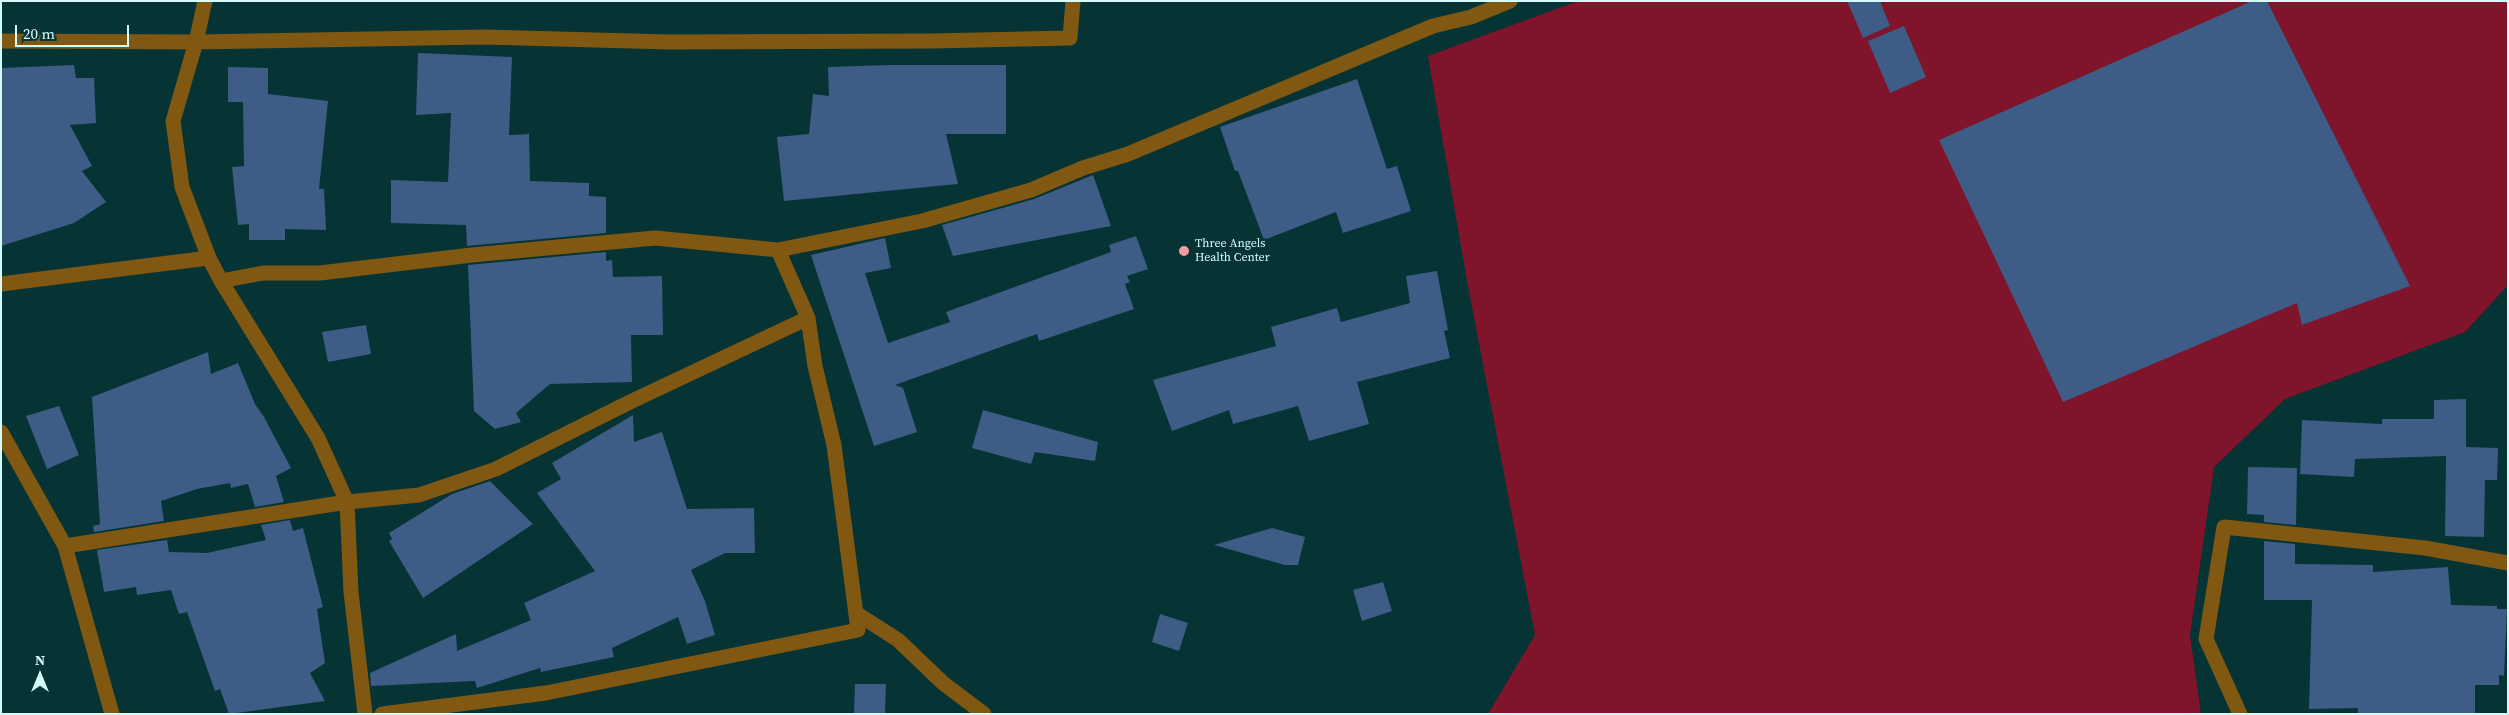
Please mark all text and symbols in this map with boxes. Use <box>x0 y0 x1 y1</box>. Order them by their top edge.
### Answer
scale bar <box>18 15 131 47</box>
text: 20 m <box>23 23 55 44</box>
place label: Three Angels Health Center <box>1195 237 1270 265</box>
marker: Three Angels Health Center <box>1177 244 1191 258</box>
north arrow <box>15 650 65 700</box>
text: N <box>35 650 45 670</box>

